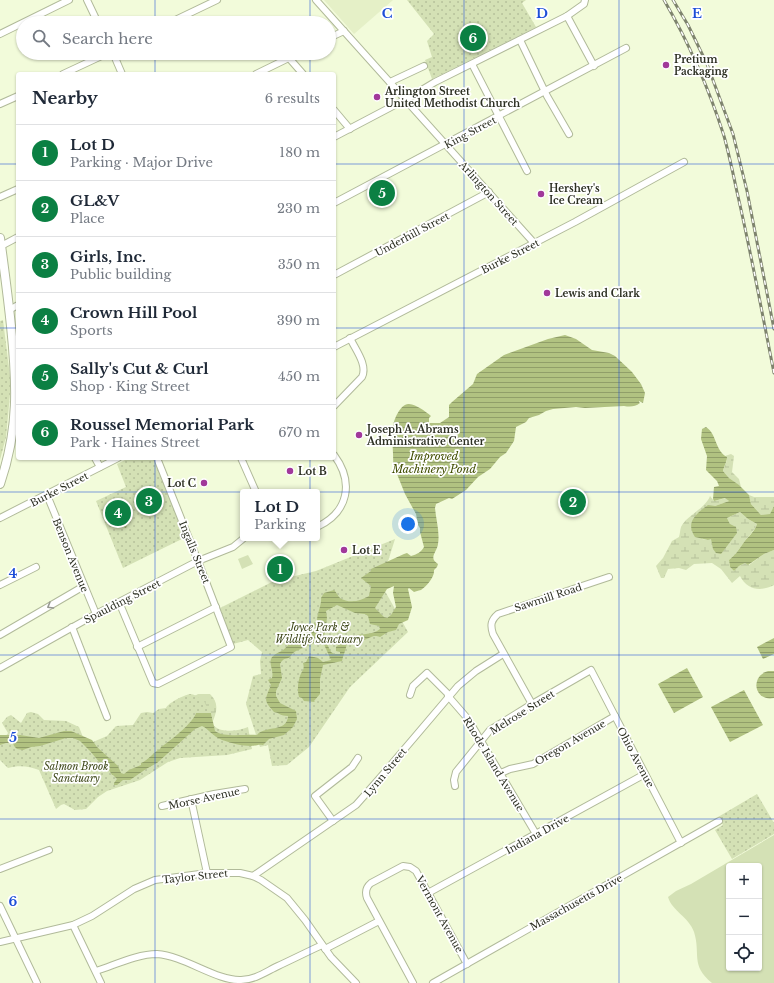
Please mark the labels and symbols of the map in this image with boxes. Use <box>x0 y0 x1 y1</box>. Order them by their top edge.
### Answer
text: C <box>382 5 393 22</box>
text: D <box>536 5 548 22</box>
text: E <box>692 5 702 22</box>
pin: 6 <box>460 23 486 53</box>
place label: Pretium Packaging <box>674 53 729 78</box>
marker: Pretium Packaging <box>661 60 671 70</box>
place label: Arlington Street United Methodist Church <box>384 85 521 110</box>
marker: Arlington Street United Methodist Church <box>372 92 382 102</box>
street label: King Street <box>442 113 499 152</box>
street label: Arlington Street <box>456 158 521 228</box>
pin: 5 <box>369 178 395 208</box>
place label: Hershey's Ice Cream <box>549 182 603 207</box>
marker: Hershey's Ice Cream <box>536 189 546 199</box>
street label: Underhill Street <box>373 209 452 259</box>
street label: Burke Street <box>479 236 542 277</box>
place label: Lewis and Clark <box>555 287 640 300</box>
marker: Lewis and Clark <box>542 288 552 298</box>
place label: Joseph A. Abrams Administrative Center <box>365 423 484 448</box>
marker: Joseph A. Abrams Administrative Center <box>354 430 364 440</box>
water label: Improved Machinery Pond <box>391 449 476 476</box>
place label: Lot B <box>298 465 327 478</box>
marker: Lot B <box>285 466 295 476</box>
street label: Burke Street <box>28 469 91 510</box>
place label: Lot C <box>167 477 196 490</box>
marker: Lot C <box>199 478 209 488</box>
pin: 3 <box>136 486 162 516</box>
pin: 2 <box>560 487 586 517</box>
pin: 4 <box>105 498 131 528</box>
your location <box>398 514 418 534</box>
street label: Benson Avenue <box>50 516 91 594</box>
street label: Ingalls Street <box>176 519 213 586</box>
place label: Lot E <box>352 544 381 557</box>
marker: Lot E <box>339 545 349 555</box>
pin: 1 <box>267 554 293 584</box>
text: 4 <box>9 565 18 582</box>
street label: Spaulding Street <box>82 576 163 626</box>
street label: Sawmill Road <box>513 580 584 615</box>
one-way arrow <box>47 601 54 608</box>
park label: Joyce Park & Wildlife Sanctuary <box>275 621 364 646</box>
street label: Melrose Street <box>487 687 557 738</box>
street label: Rhode Island Avenue <box>460 715 527 814</box>
street label: Oregon Avenue <box>532 717 608 768</box>
street label: Ohio Avenue <box>614 725 657 790</box>
text: 5 <box>9 729 17 746</box>
street label: Lynn Street <box>361 745 410 799</box>
park label: Salmon Brook Sanctuary <box>44 760 108 785</box>
street label: Morse Avenue <box>167 785 241 812</box>
street label: Indiana Drive <box>503 812 571 857</box>
street label: Taylor Street <box>162 867 229 886</box>
street label: Massachusetts Drive <box>528 871 625 933</box>
street label: Vermont Avenue <box>413 873 466 955</box>
text: 6 <box>9 893 18 910</box>

